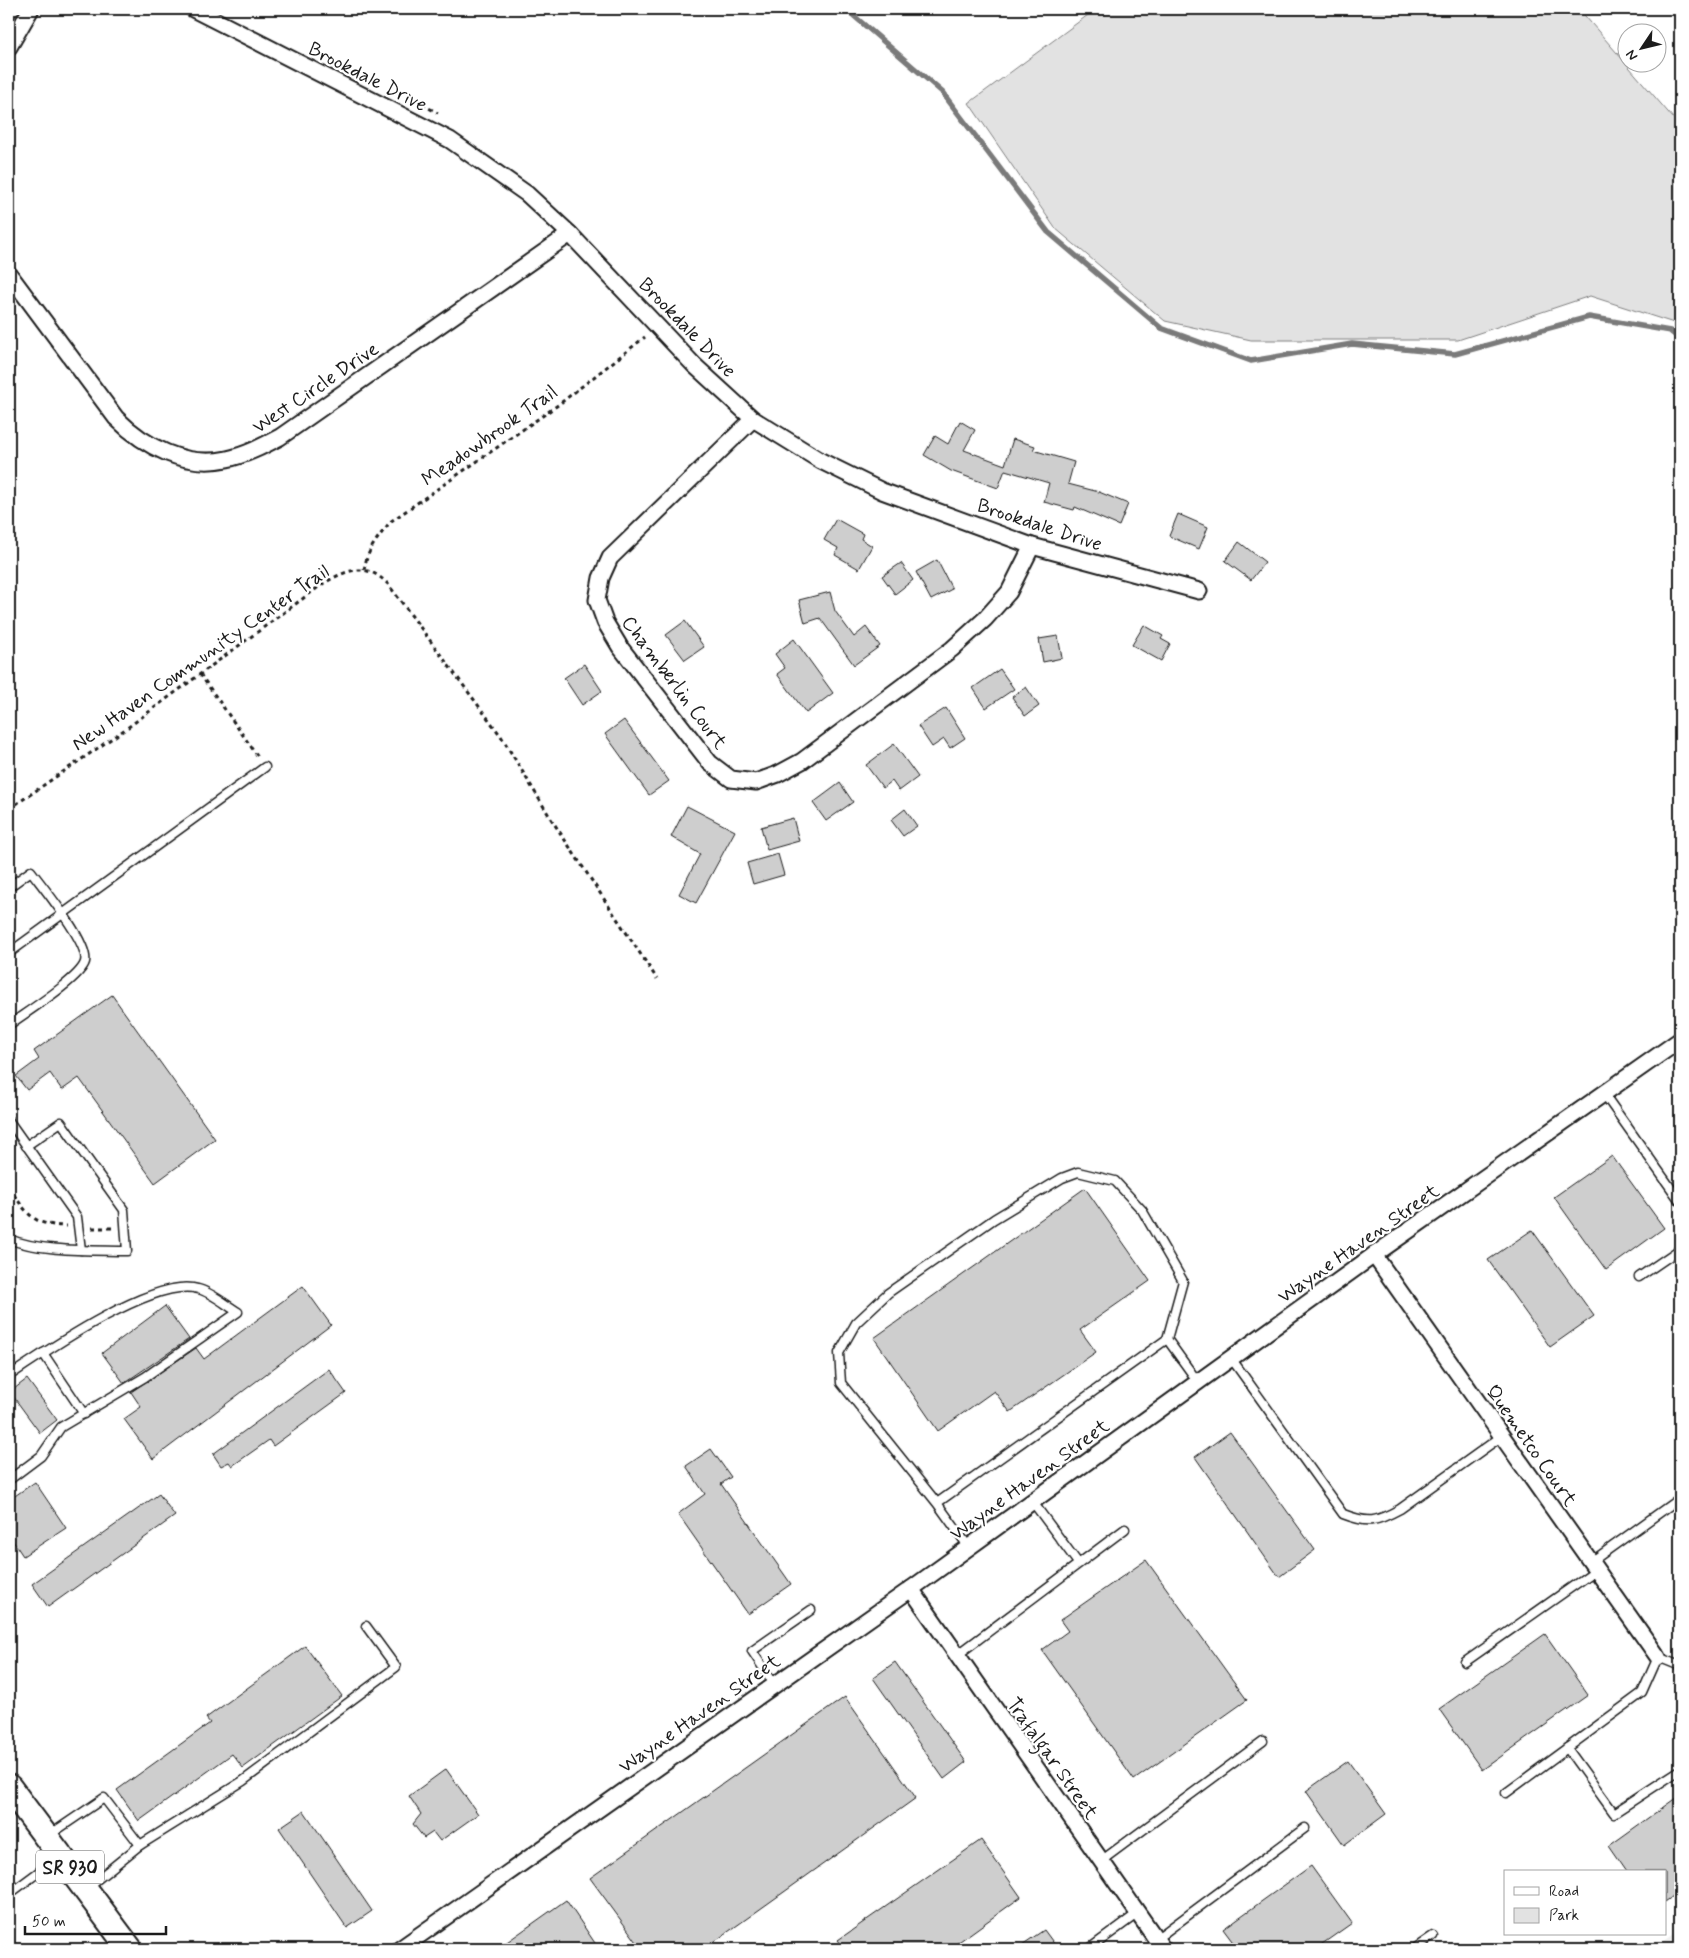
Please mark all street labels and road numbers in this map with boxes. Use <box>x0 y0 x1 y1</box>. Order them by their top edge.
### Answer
street label: Brookdale Drive <box>303 36 431 119</box>
street label: Brookdale Drive <box>632 272 742 384</box>
street label: West Circle Drive <box>247 336 384 441</box>
street label: Meadowbrook Trail <box>416 379 563 493</box>
street label: Brookdale Drive <box>974 493 1105 558</box>
street label: New Haven Community Center Trail <box>67 559 335 758</box>
street label: Chamberlin Court <box>615 611 733 755</box>
street label: Wayne Haven Street <box>1273 1178 1445 1310</box>
street label: Quemetco Court <box>1479 1380 1583 1512</box>
street label: Wayne Haven Street <box>944 1413 1115 1547</box>
street label: Wayne Haven Street <box>614 1648 786 1780</box>
street label: Trafalgar Street <box>998 1692 1104 1827</box>
road number: SR 930 <box>36 1850 104 1884</box>

